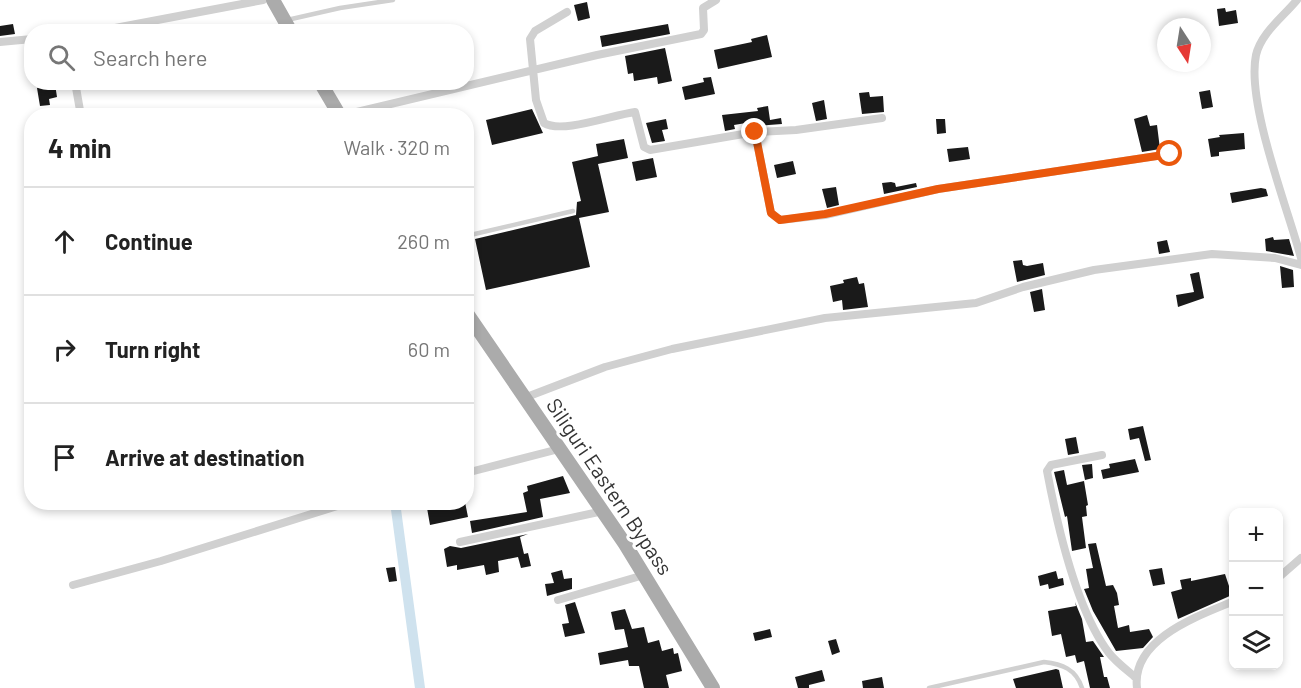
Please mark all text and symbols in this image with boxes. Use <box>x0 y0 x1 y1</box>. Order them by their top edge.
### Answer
north arrow <box>1157 18 1211 72</box>
search box <box>24 24 474 90</box>
icon: search <box>45 41 78 74</box>
text: Search here <box>93 44 207 70</box>
route end <box>741 118 767 144</box>
text: 4 min <box>48 132 112 163</box>
text: Walk · 320 m <box>343 135 450 159</box>
route start <box>1156 140 1182 166</box>
icon: ahead <box>48 225 81 258</box>
text: Continue <box>105 228 193 254</box>
text: 260 m <box>397 229 450 253</box>
icon: right <box>48 333 81 366</box>
text: Turn right <box>105 336 200 362</box>
text: 60 m <box>408 337 450 361</box>
street label: Siliguri Eastern Bypass <box>542 393 679 579</box>
icon: arrive <box>48 441 81 474</box>
text: Arrive at destination <box>105 444 304 470</box>
map controls <box>1229 508 1283 670</box>
button: + <box>1229 508 1283 562</box>
button: − <box>1229 562 1283 616</box>
button: layers <box>1229 616 1283 670</box>

